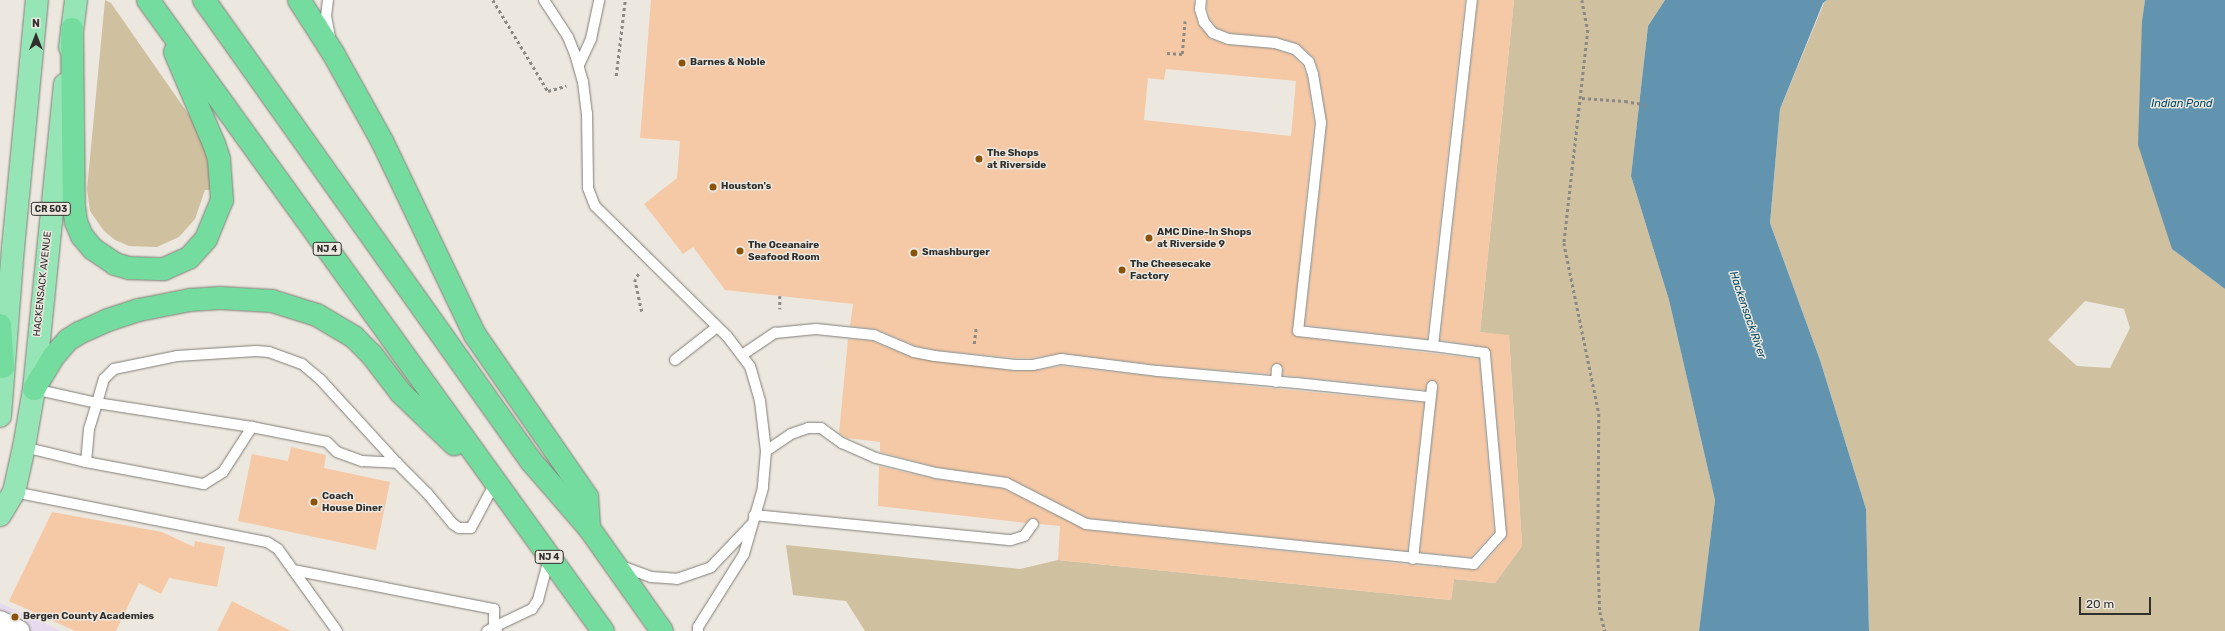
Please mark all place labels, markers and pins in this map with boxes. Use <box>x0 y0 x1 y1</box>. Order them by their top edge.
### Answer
place label: Barnes & Noble <box>690 57 765 69</box>
marker: Barnes & Noble <box>677 58 687 68</box>
place label: The Shops at Riverside <box>987 147 1046 170</box>
marker: The Shops at Riverside <box>974 154 984 164</box>
place label: Houston's <box>721 181 771 193</box>
marker: Houston's <box>708 182 718 192</box>
place label: AMC Dine-In Shops at Riverside 9 <box>1157 226 1252 250</box>
marker: AMC Dine-In Shops at Riverside 9 <box>1144 233 1154 243</box>
place label: The Oceanaire Seafood Room <box>748 239 820 262</box>
marker: The Oceanaire Seafood Room <box>735 246 745 256</box>
place label: Smashburger <box>922 247 990 259</box>
marker: Smashburger <box>909 248 919 258</box>
place label: The Cheesecake Factory <box>1130 258 1211 282</box>
marker: The Cheesecake Factory <box>1117 265 1127 275</box>
place label: Coach House Diner <box>322 490 382 514</box>
marker: Coach House Diner <box>309 497 319 507</box>
place label: Bergen County Academies <box>23 611 155 623</box>
marker: Bergen County Academies <box>10 612 20 622</box>

